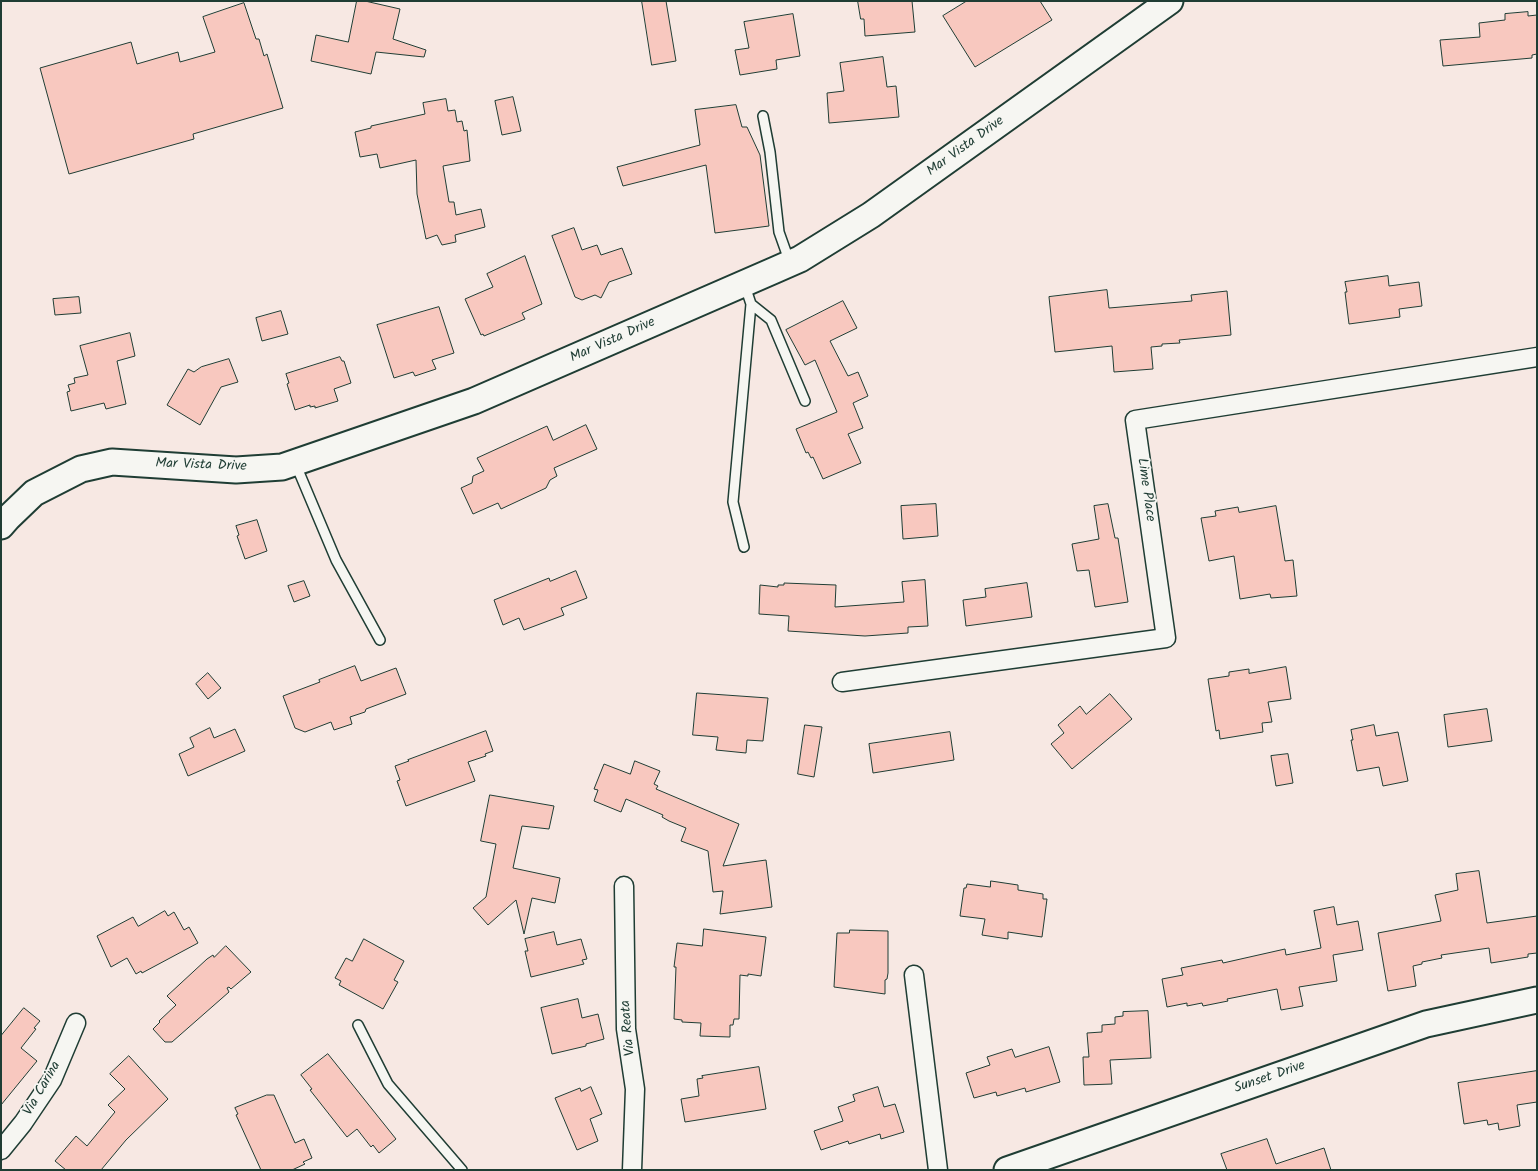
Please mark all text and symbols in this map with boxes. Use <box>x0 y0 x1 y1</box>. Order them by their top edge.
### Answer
street label: Mar Vista Drive <box>924 113 1008 181</box>
street label: Mar Vista Drive <box>568 315 658 367</box>
street label: Mar Vista Drive <box>155 456 247 476</box>
street label: Lime Place <box>1132 457 1158 523</box>
street label: Via Reata <box>618 999 640 1057</box>
street label: Sunset Drive <box>1232 1058 1308 1098</box>
street label: Via Carina <box>21 1059 65 1119</box>

